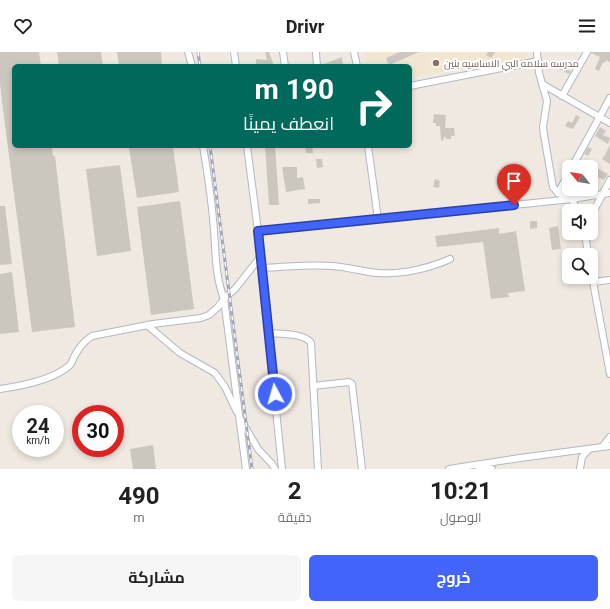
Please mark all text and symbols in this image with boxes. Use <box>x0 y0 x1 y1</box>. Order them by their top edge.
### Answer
icon: heart <box>12 15 34 37</box>
icon: menu <box>576 15 598 37</box>
text: Drivr <box>286 16 324 37</box>
marker: مدرسه سلامه البي الاساسيه بنين <box>431 58 441 68</box>
place label: مدرسه سلامه البي الاساسيه بنين <box>444 58 579 71</box>
text: 190 m <box>255 73 334 106</box>
icon: right <box>348 80 400 132</box>
text: انعطف يمينًا <box>243 113 334 134</box>
north arrow <box>562 160 598 196</box>
map controls <box>562 160 598 284</box>
pin <box>497 164 531 205</box>
icon: arrive <box>503 170 525 192</box>
button: sound <box>562 204 598 240</box>
button: search <box>562 248 598 284</box>
position arrow <box>254 373 296 415</box>
speed limit sign: 30 <box>72 405 124 457</box>
text: 24 <box>27 414 49 438</box>
text: km/h <box>26 435 50 446</box>
text: 2 <box>288 477 302 505</box>
text: 10:21 <box>430 477 492 505</box>
text: 490 <box>118 482 160 510</box>
text: m <box>133 510 145 525</box>
text: دقيقة <box>278 510 312 525</box>
text: الوصول <box>440 510 482 525</box>
button: مشاركة <box>12 555 301 601</box>
button: خروج <box>309 555 598 601</box>

